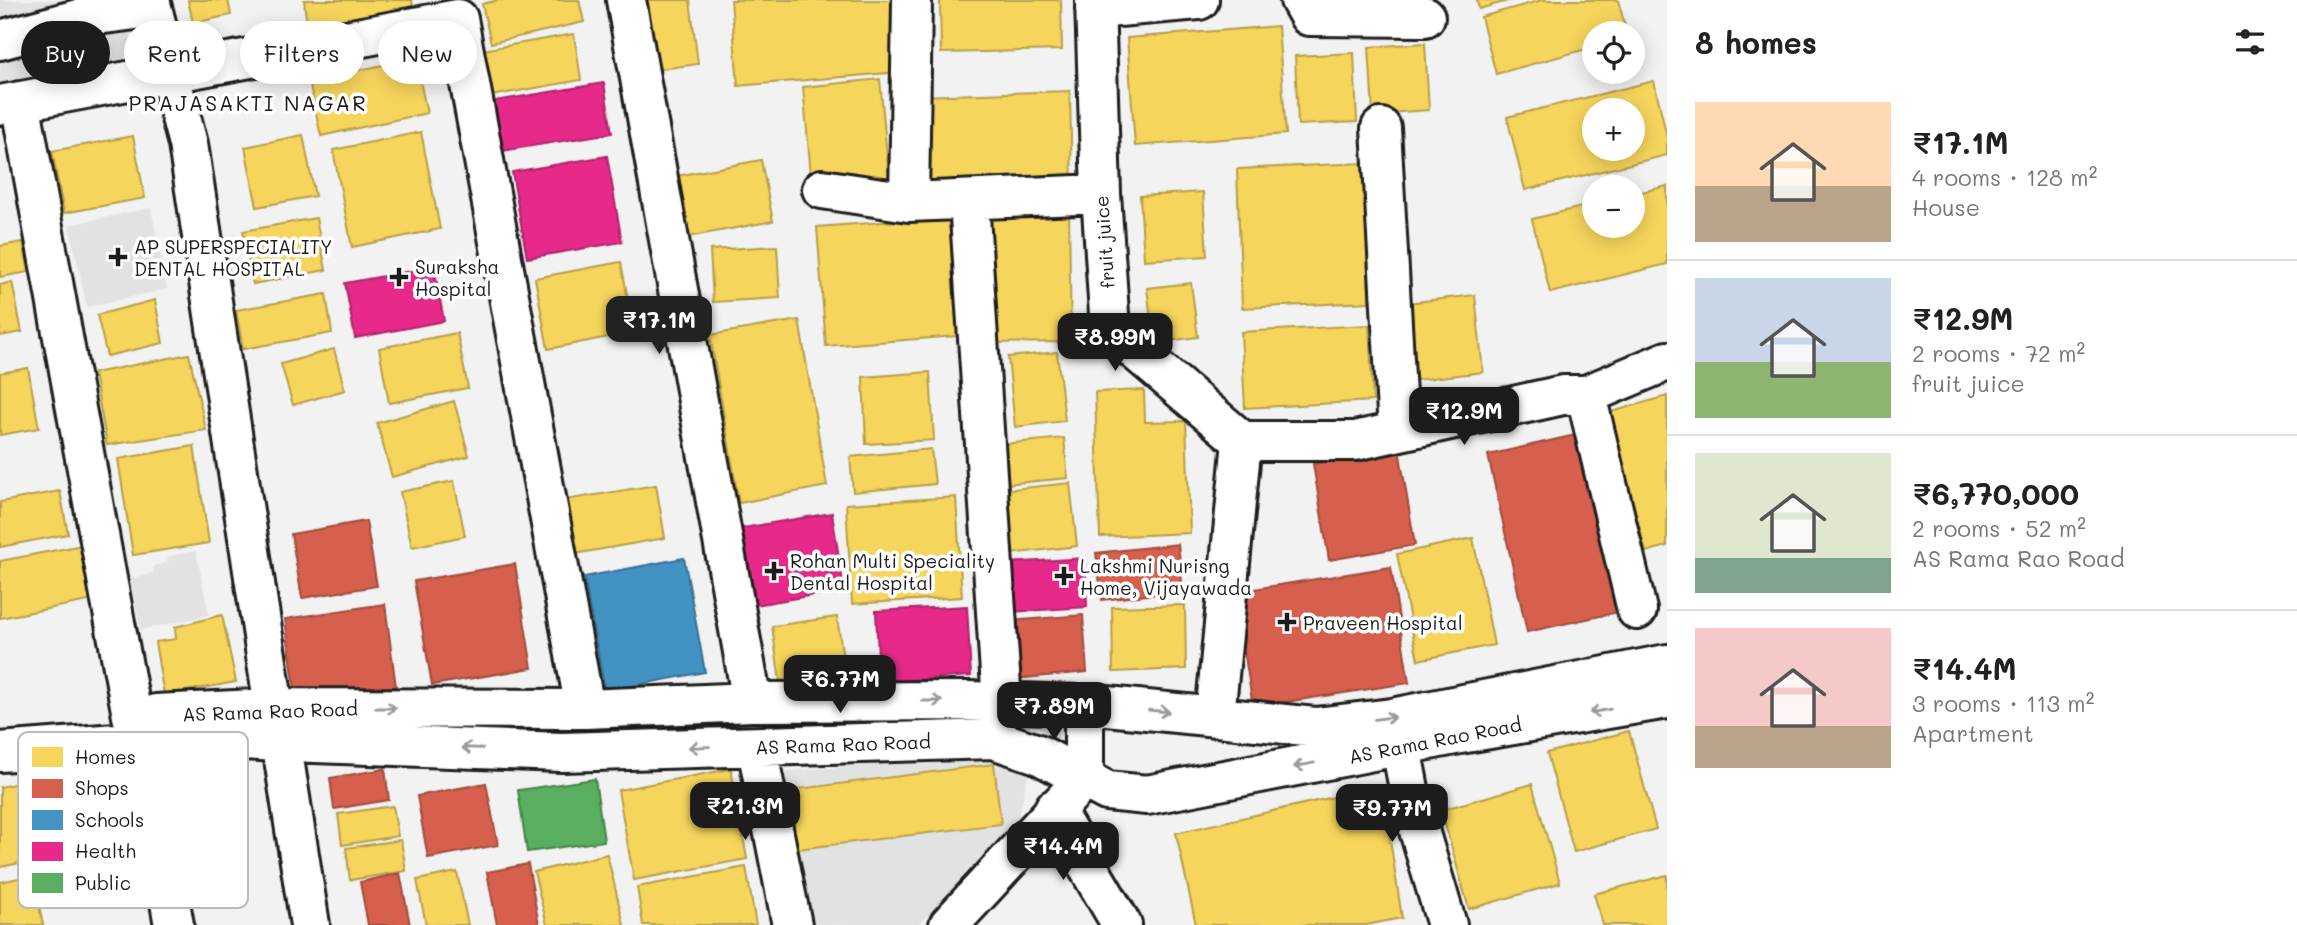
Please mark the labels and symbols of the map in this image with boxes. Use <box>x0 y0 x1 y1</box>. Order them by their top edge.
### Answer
district label: PRAJASAKTI NAGAR <box>128 89 368 116</box>
street label: fruit juice <box>1088 195 1120 289</box>
place label: AP SUPERSPECIALITY DENTAL HOSPITAL <box>134 234 332 281</box>
marker: AP SUPERSPECIALITY DENTAL HOSPITAL <box>108 247 128 267</box>
place label: Suraksha Hospital <box>415 254 499 301</box>
marker: Suraksha Hospital <box>389 267 409 287</box>
pin: ₹17.1M <box>602 296 716 356</box>
pin: ₹8.99M <box>1058 314 1172 373</box>
pin: ₹12.9M <box>1407 388 1521 447</box>
place label: Rohan Multi Speciality Dental Hospital <box>790 548 995 595</box>
place label: Lakshmi Nurisng Home, Vijayawada <box>1080 553 1252 600</box>
marker: Rohan Multi Speciality Dental Hospital <box>764 561 784 581</box>
marker: Lakshmi Nurisng Home, Vijayawada <box>1054 566 1074 586</box>
place label: Praveen Hospital <box>1303 610 1463 635</box>
marker: Praveen Hospital <box>1277 612 1297 632</box>
pin: ₹6.77M <box>783 656 897 715</box>
pin: ₹7.89M <box>997 682 1111 742</box>
one-way arrow <box>920 694 943 708</box>
street label: AS Rama Rao Road <box>182 695 358 727</box>
one-way arrow <box>374 701 397 715</box>
one-way arrow <box>1147 705 1170 718</box>
one-way arrow <box>1589 705 1612 718</box>
street label: AS Rama Rao Road <box>1346 711 1524 769</box>
one-way arrow <box>1373 712 1396 725</box>
street label: AS Rama Rao Road <box>755 728 931 760</box>
legend <box>18 732 248 908</box>
one-way arrow <box>688 740 711 753</box>
one-way arrow <box>461 742 484 755</box>
text: Homes <box>75 744 136 769</box>
one-way arrow <box>1293 759 1316 772</box>
text: Shops <box>75 775 129 800</box>
pin: ₹21.3M <box>688 782 802 842</box>
pin: ₹9.77M <box>1335 784 1449 844</box>
text: Schools <box>75 807 144 832</box>
pin: ₹14.4M <box>1006 822 1120 882</box>
text: Health <box>75 838 136 863</box>
text: Public <box>75 870 131 895</box>

